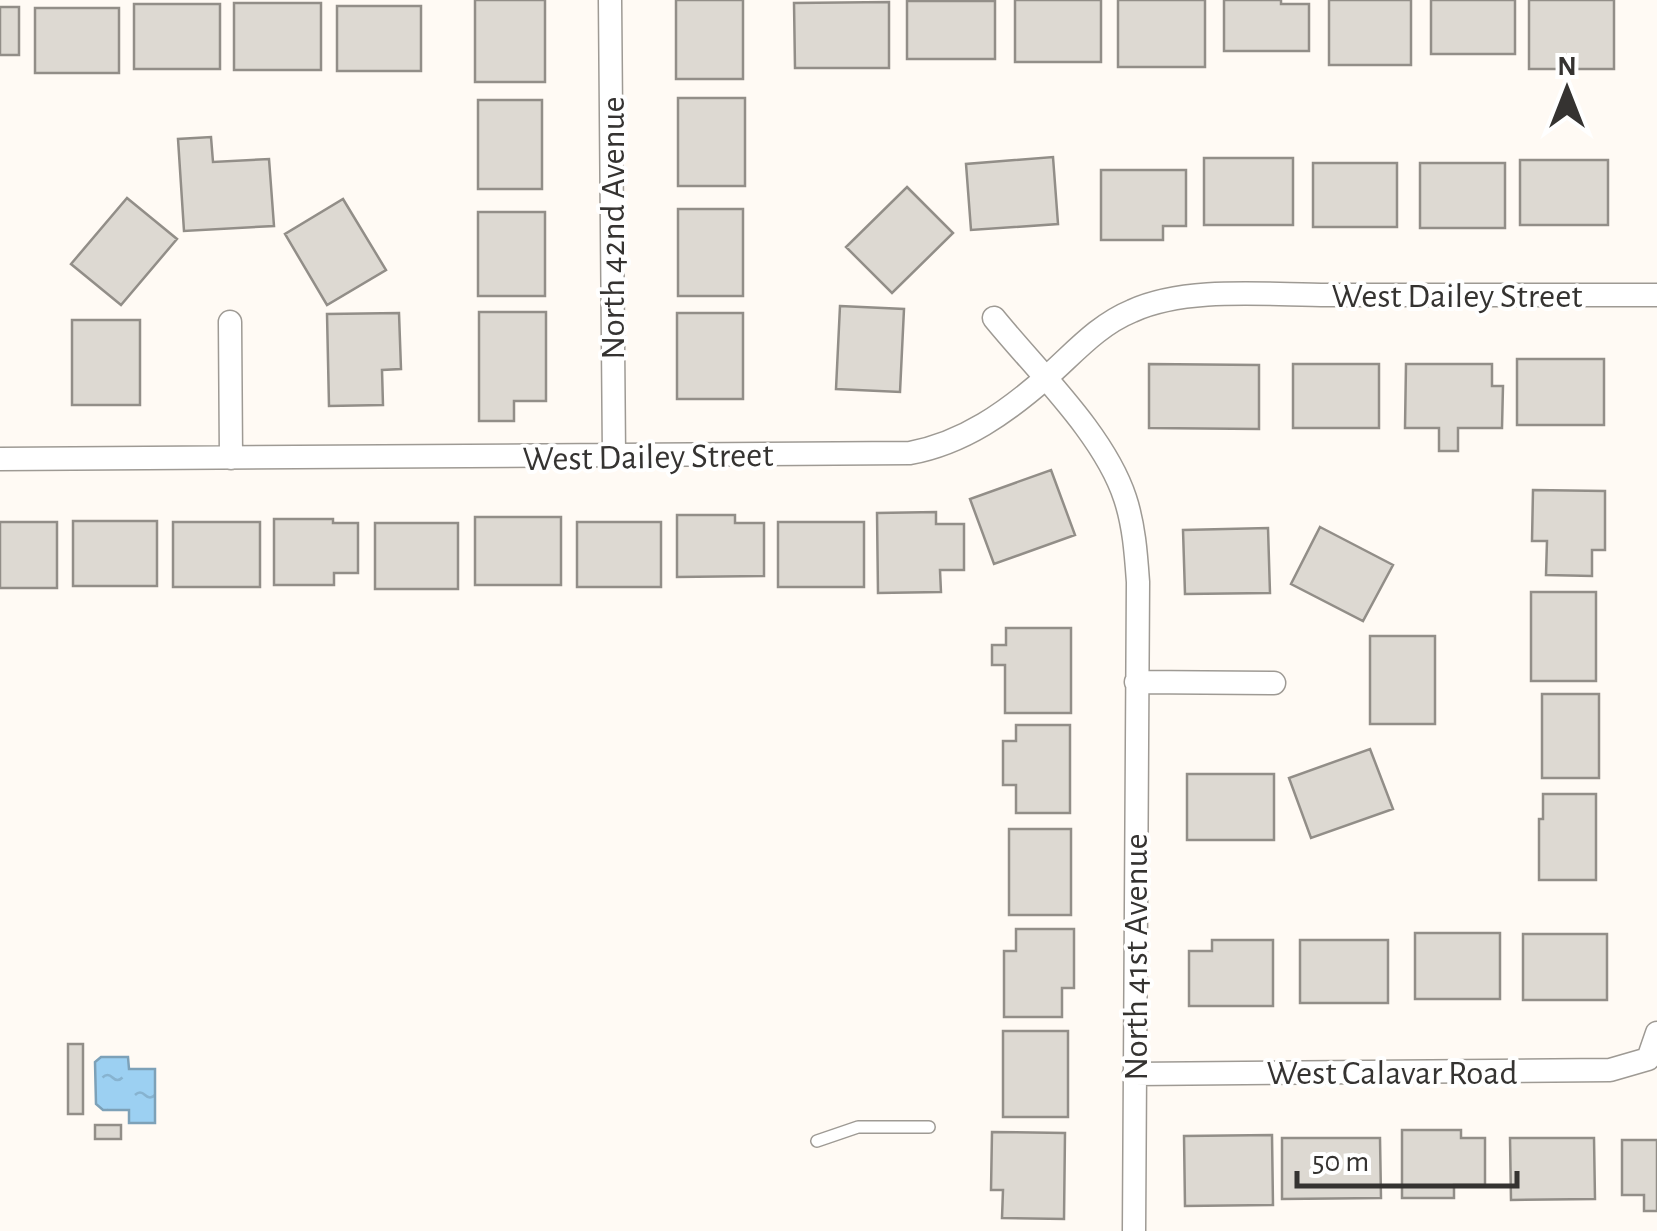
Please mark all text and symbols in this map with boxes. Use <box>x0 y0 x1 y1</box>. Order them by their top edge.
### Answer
north arrow <box>1517 40 1617 140</box>
text: N <box>1557 53 1577 81</box>
street label: North 42nd Avenue <box>596 96 631 360</box>
street label: West Dailey Street <box>1332 279 1582 314</box>
street label: West Dailey Street <box>522 438 774 477</box>
street label: North 41st Avenue <box>1119 833 1154 1081</box>
street label: West Calavar Road <box>1266 1056 1518 1091</box>
scale bar <box>1297 1126 1517 1188</box>
text: 50 m <box>1312 1147 1369 1177</box>

